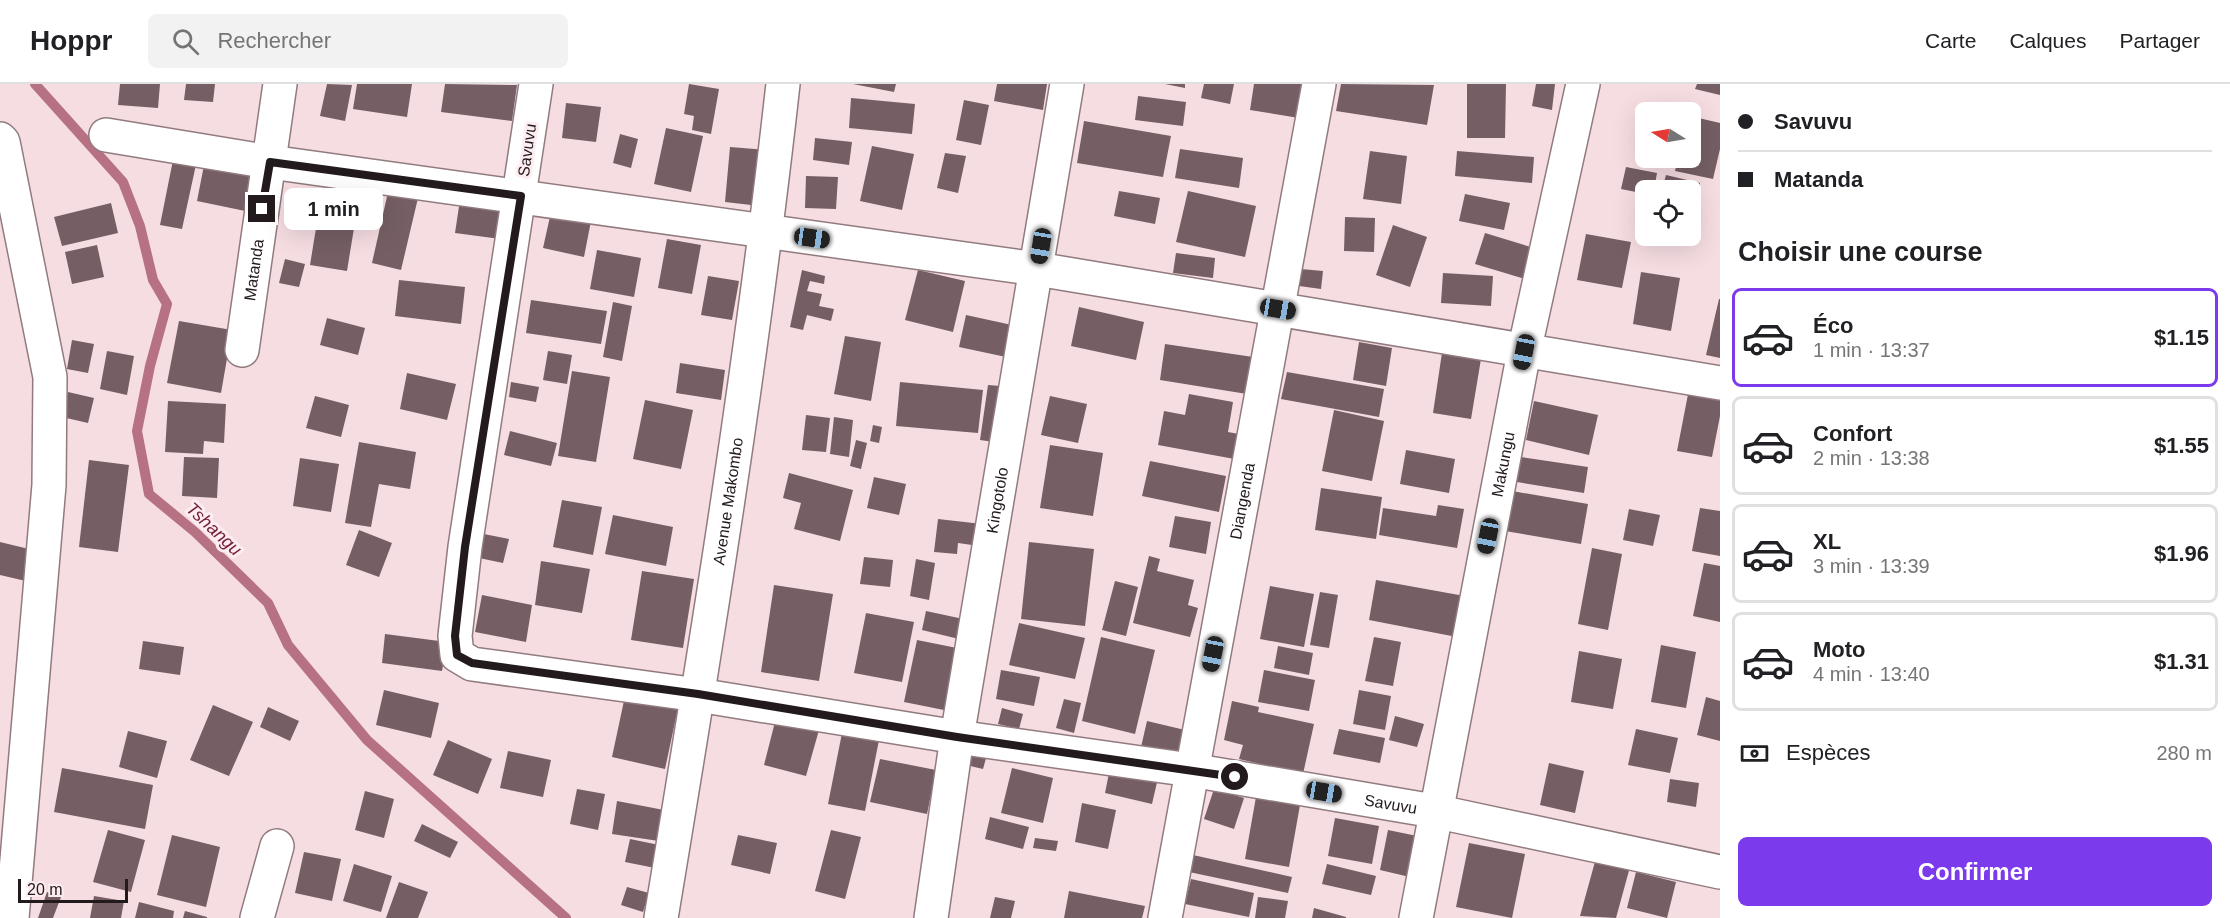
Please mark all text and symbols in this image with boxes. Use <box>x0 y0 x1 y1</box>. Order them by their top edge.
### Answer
search box <box>148 14 568 68</box>
text: Hoppr <box>30 25 112 56</box>
icon: search <box>169 25 202 58</box>
text: Rechercher <box>217 28 331 53</box>
text: Carte <box>1925 29 1976 52</box>
text: Calques <box>2009 29 2086 52</box>
text: Partager <box>2119 29 2200 52</box>
north arrow <box>1635 102 1701 168</box>
map controls <box>1635 102 1701 246</box>
text: Savuvu <box>1774 109 1852 134</box>
street label: Savuvu <box>515 122 539 178</box>
text: Matanda <box>1774 167 1863 192</box>
button: locate <box>1635 180 1701 246</box>
callout: 1 min <box>283 188 382 230</box>
route end <box>248 195 275 222</box>
text: 1 min <box>307 198 360 220</box>
car <box>793 227 831 249</box>
car <box>1029 227 1053 265</box>
text: Choisir une course <box>1738 237 1983 267</box>
street label: Matanda <box>241 238 266 302</box>
car <box>1259 297 1297 321</box>
icon: car <box>1741 311 1795 365</box>
text: Éco <box>1813 313 1853 338</box>
text: $1.15 <box>2154 325 2209 350</box>
car <box>1512 333 1536 371</box>
text: 1 min · 13:37 <box>1813 339 1930 361</box>
icon: car <box>1741 419 1795 473</box>
text: Confort <box>1813 421 1892 446</box>
street label: Makungu <box>1488 430 1517 498</box>
text: $1.55 <box>2154 433 2209 458</box>
street label: Avenue Makombo <box>710 436 746 566</box>
text: 2 min · 13:38 <box>1813 447 1930 469</box>
street label: Diangenda <box>1227 461 1257 541</box>
street label: Kingotolo <box>983 466 1011 535</box>
water label: Tshangu <box>182 498 246 560</box>
car <box>1476 517 1500 555</box>
icon: car <box>1741 527 1795 581</box>
text: XL <box>1813 529 1841 554</box>
text: $1.96 <box>2154 541 2209 566</box>
text: 3 min · 13:39 <box>1813 555 1930 577</box>
car <box>1201 635 1225 673</box>
icon: car <box>1741 635 1795 689</box>
text: Moto <box>1813 637 1866 662</box>
text: $1.31 <box>2154 649 2209 674</box>
text: 4 min · 13:40 <box>1813 663 1930 685</box>
icon: cash <box>1738 737 1771 770</box>
text: Espèces <box>1786 740 1870 765</box>
text: 280 m <box>2156 742 2212 764</box>
route start <box>1221 763 1248 790</box>
car <box>1305 780 1343 804</box>
street label: Savuvu <box>1363 791 1419 817</box>
button: Confirmer <box>1738 837 2212 906</box>
scale bar <box>18 876 128 904</box>
text: 20 m <box>27 881 63 898</box>

